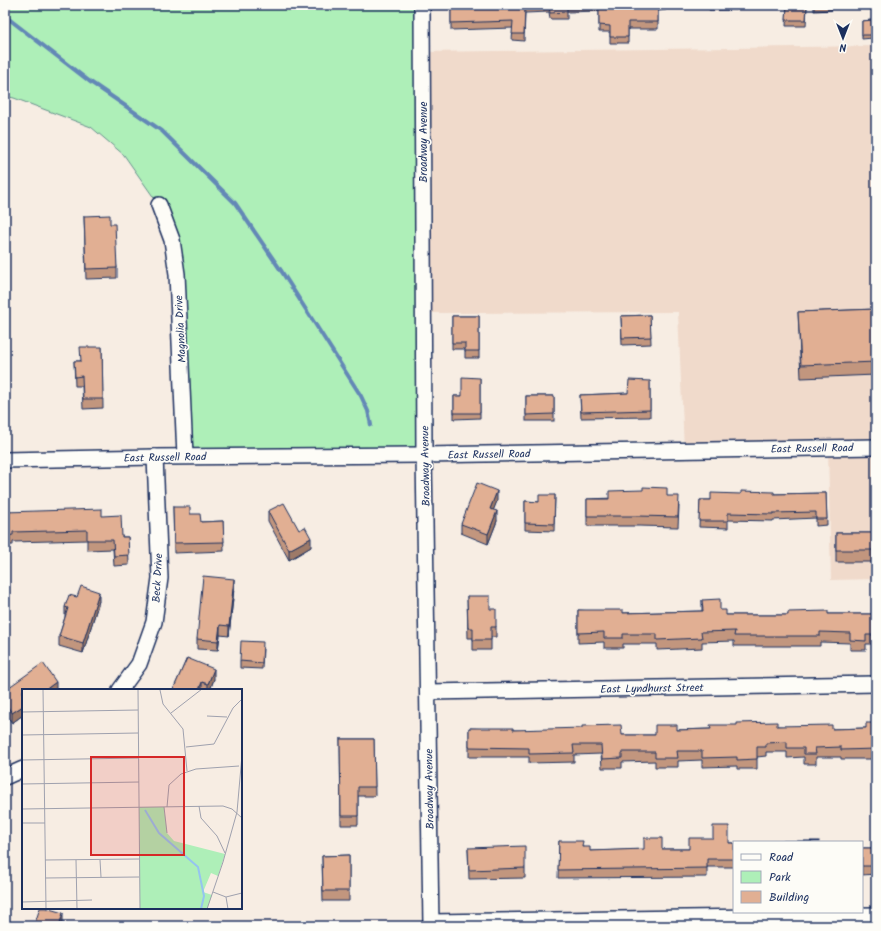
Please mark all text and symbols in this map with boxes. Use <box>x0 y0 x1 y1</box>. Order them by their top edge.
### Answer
north arrow <box>823 18 863 58</box>
text: N <box>839 38 846 56</box>
street label: Broadway Avenue <box>415 102 433 182</box>
street label: Magnolia Drive <box>170 295 192 363</box>
street label: Broadway Avenue <box>416 425 436 507</box>
street label: East Russell Road <box>770 439 854 459</box>
street label: East Russell Road <box>447 445 531 465</box>
street label: East Russell Road <box>123 448 207 468</box>
street label: Beck Drive <box>148 553 168 603</box>
street label: East Lyndhurst Street <box>600 679 705 699</box>
inset map <box>22 689 242 909</box>
street label: Broadway Avenue <box>420 748 440 830</box>
legend <box>733 841 863 913</box>
text: Road <box>769 848 794 867</box>
text: Park <box>769 868 791 887</box>
text: Building <box>769 888 809 907</box>

